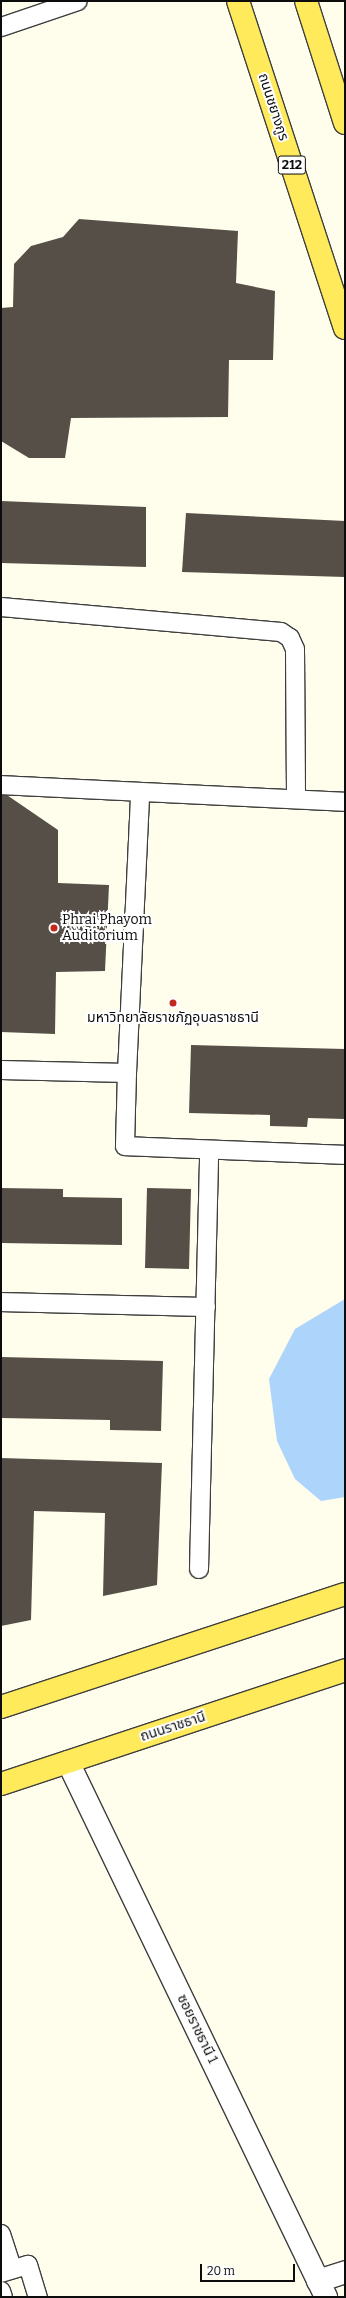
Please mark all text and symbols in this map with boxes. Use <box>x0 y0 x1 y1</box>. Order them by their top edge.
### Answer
street label: ถนนชยางกูร <box>254 71 292 143</box>
road number: 212 <box>277 154 307 176</box>
place label: Phrai Phayom Auditorium <box>62 912 152 944</box>
marker: Phrai Phayom Auditorium <box>49 923 59 933</box>
marker: มหาวิทยาลัยราชภัฏอุบลราชธานี <box>168 998 178 1008</box>
place label: มหาวิทยาลัยราชภัฏอุบลราชธานี <box>87 1010 259 1026</box>
street label: ถนนราชธานี <box>138 1709 208 1745</box>
street label: ซอยราชธานี 1 <box>173 1992 221 2066</box>
scale bar <box>202 2256 297 2282</box>
text: 20 m <box>207 2264 235 2278</box>

